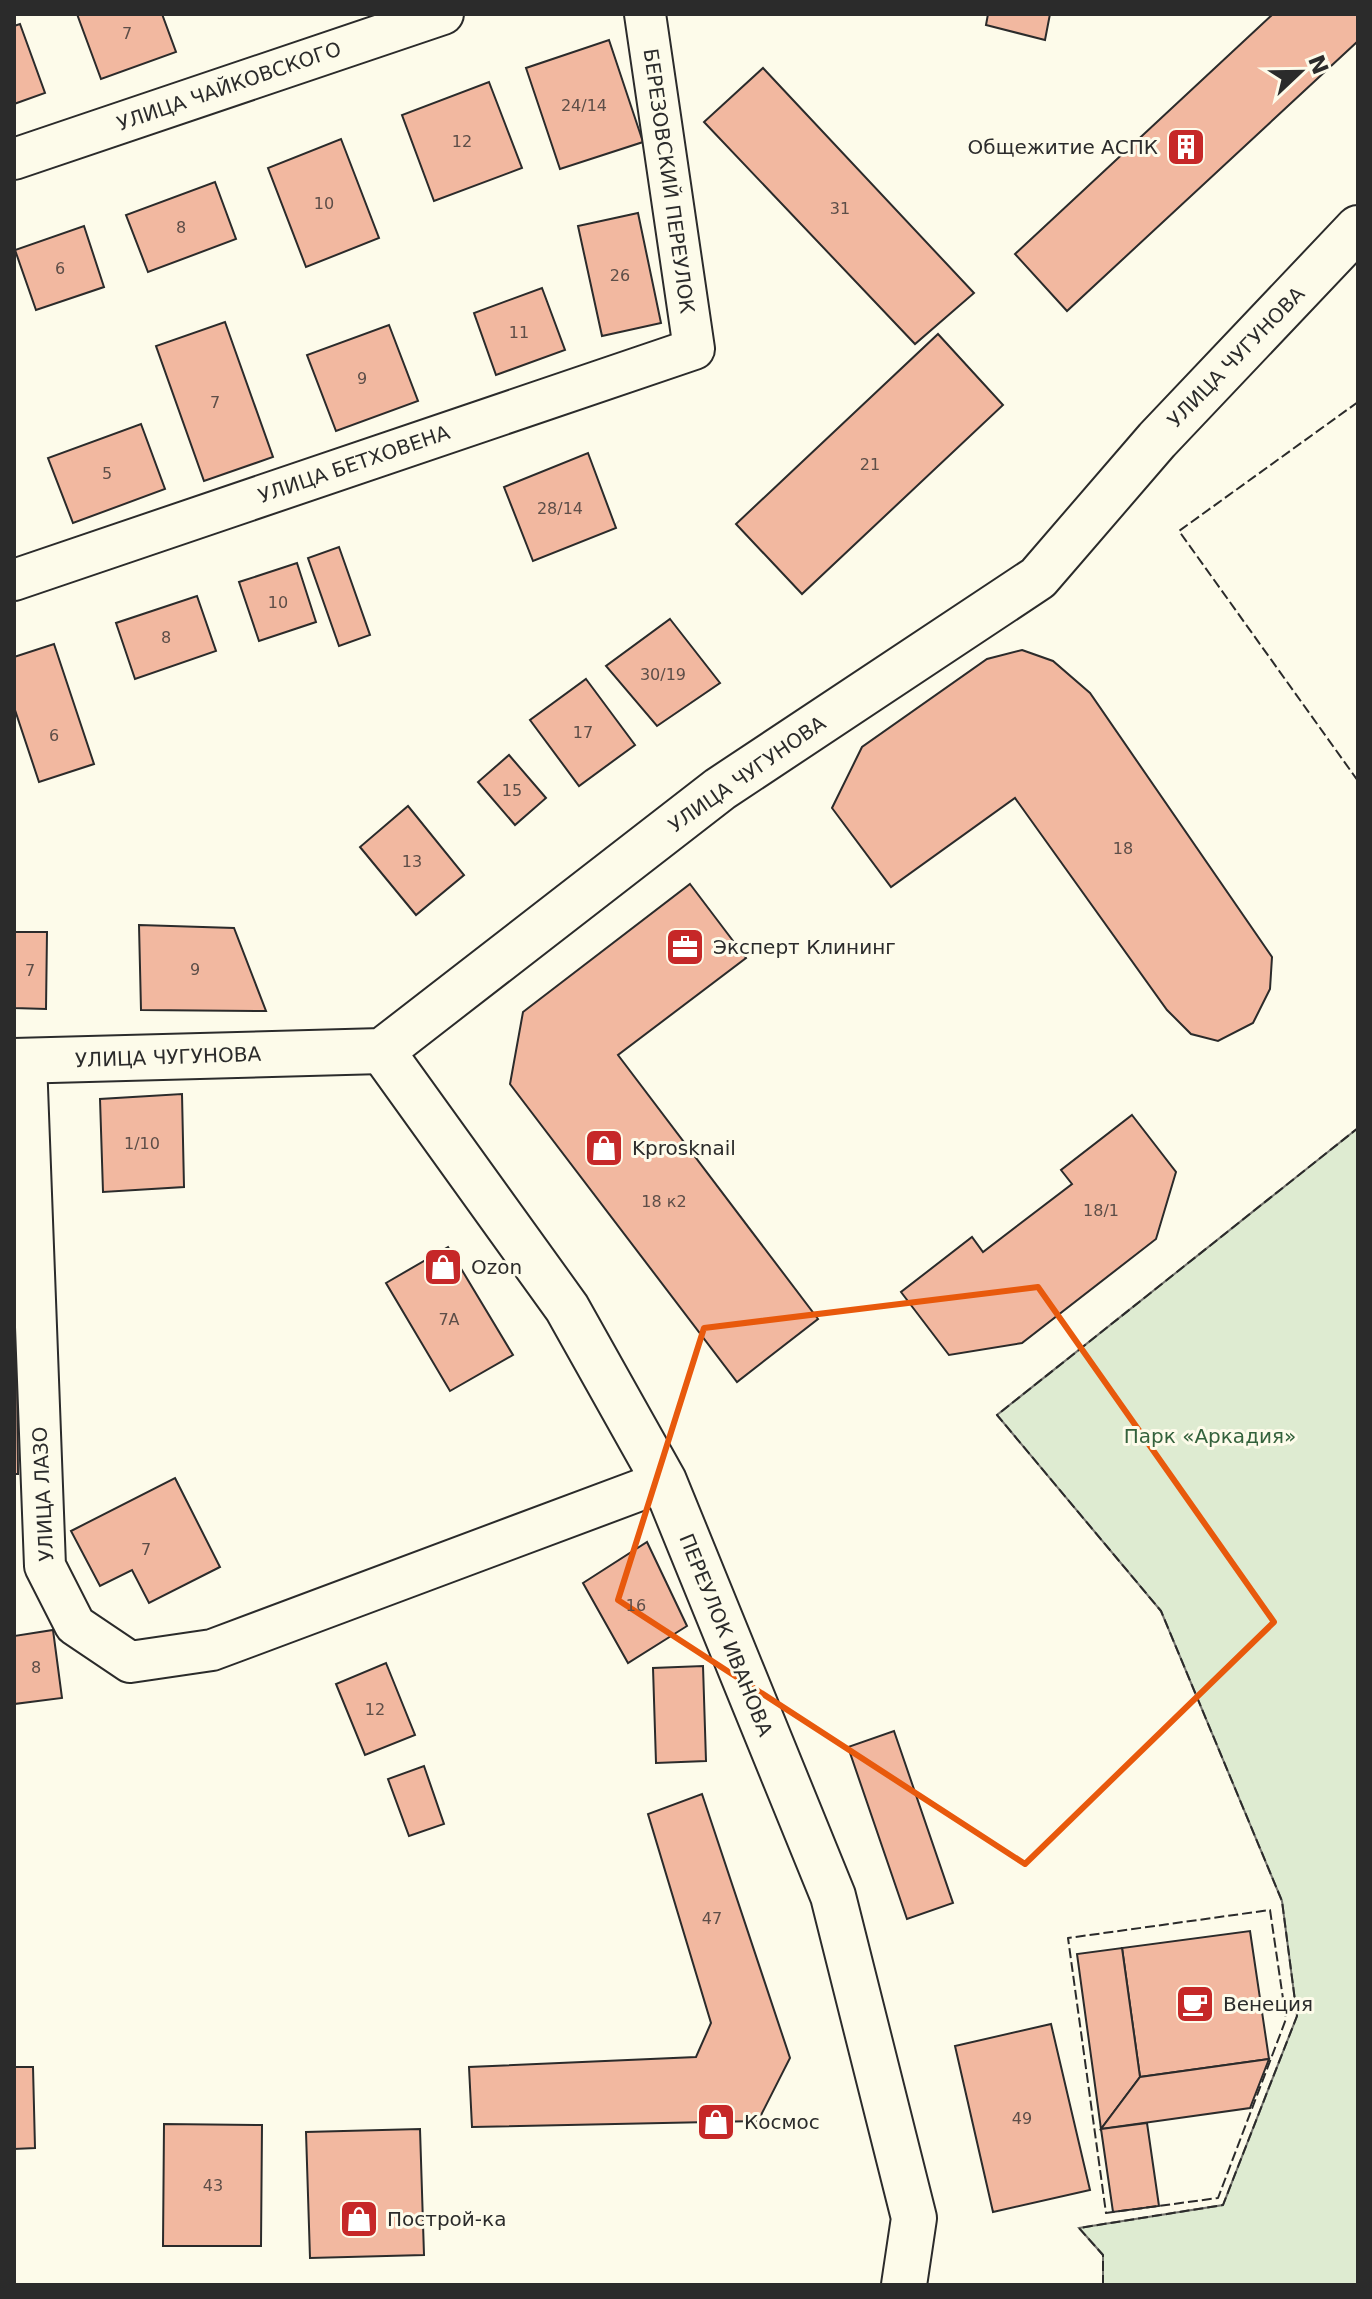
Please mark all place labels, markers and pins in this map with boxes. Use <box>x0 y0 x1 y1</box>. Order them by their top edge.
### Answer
building icon: Общежитие АСПК <box>1165 126 1207 168</box>
place label: Общежитие АСПК <box>968 135 1158 159</box>
office icon: Эксперт Клининг <box>664 926 706 968</box>
place label: Эксперт Клининг <box>713 935 896 959</box>
shop icon: Kprosknail <box>583 1127 625 1169</box>
place label: Kprosknail <box>632 1136 736 1160</box>
shop icon: Ozon <box>422 1246 464 1288</box>
place label: Ozon <box>471 1255 522 1279</box>
cafe icon: Венеция <box>1174 1983 1216 2025</box>
place label: Венеция <box>1223 1992 1313 2016</box>
shop icon: Космос <box>695 2101 737 2143</box>
place label: Космос <box>744 2110 820 2134</box>
shop icon: Построй-ка <box>338 2198 380 2240</box>
place label: Построй-ка <box>387 2207 506 2231</box>

